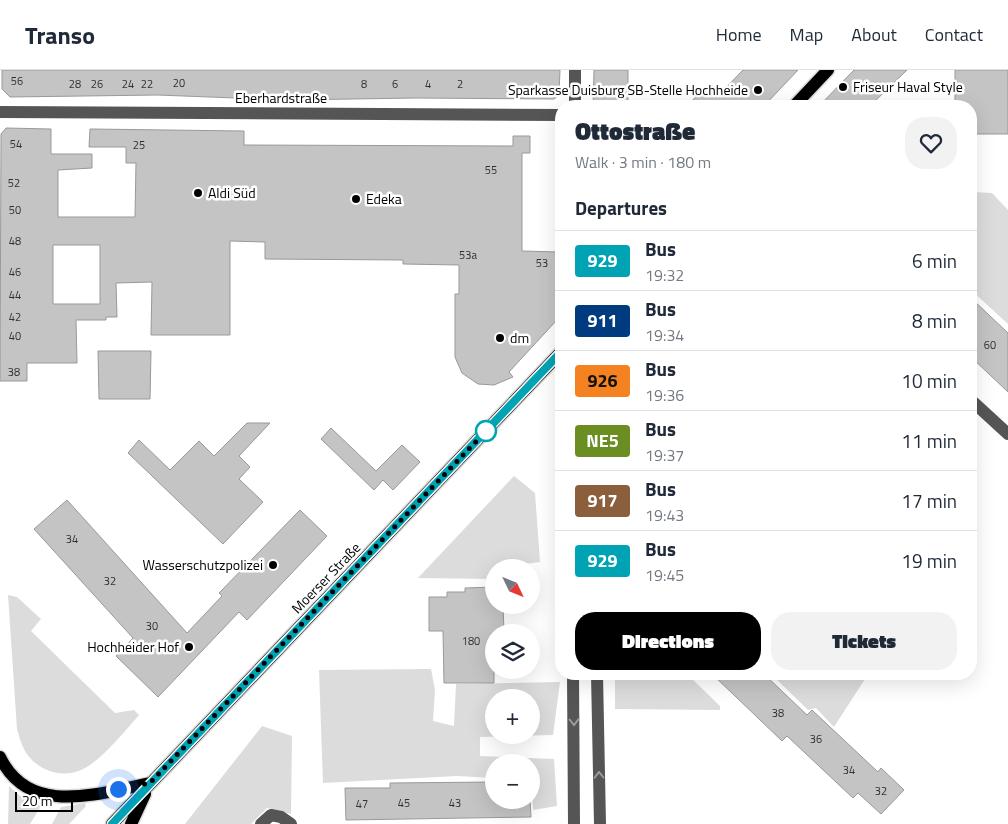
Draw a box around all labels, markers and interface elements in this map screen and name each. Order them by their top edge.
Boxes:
text: Transo [25,17,95,53]
text: Home [716,21,762,48]
text: Map [790,21,823,48]
text: About [851,21,897,48]
text: Contact [925,21,983,48]
house number: 56 [11,73,23,89]
house number: 20 [173,75,185,91]
house number: 28 [69,76,81,92]
house number: 26 [91,76,103,92]
house number: 24 [122,76,134,92]
house number: 22 [141,76,153,92]
house number: 8 [361,76,367,92]
house number: 6 [392,76,398,92]
house number: 4 [425,76,431,92]
house number: 2 [457,76,463,92]
place label: Friseur Haval Style [853,76,963,97]
place label: Sparkasse Duisburg SB-Stelle Hochheide [508,79,748,100]
marker: Friseur Haval Style [837,81,849,93]
marker: Sparkasse Duisburg SB-Stelle Hochheide [752,84,764,96]
street label: Eberhardstraße [235,87,327,108]
text: Ottostraße [575,113,695,149]
button: heart [905,117,957,169]
house number: 54 [10,136,22,152]
house number: 25 [133,137,145,153]
text: Walk · 3 min · 180 m [575,150,711,174]
house number: 55 [485,162,497,178]
house number: 52 [8,175,20,191]
place label: Aldi Süd [208,182,256,203]
marker: Aldi Süd [192,187,204,199]
place label: Edeka [366,188,402,209]
marker: Edeka [350,193,362,205]
text: Departures [575,193,667,222]
house number: 50 [9,202,21,218]
house number: 48 [9,233,21,249]
text: Bus [645,234,676,263]
text: 6 min [912,246,957,275]
house number: 53a [459,247,477,263]
text: 929 [587,247,618,274]
house number: 53 [536,255,548,271]
text: 19:32 [645,263,684,287]
house number: 46 [9,264,21,280]
house number: 44 [9,287,21,303]
text: Bus [645,294,676,323]
text: 8 min [912,306,957,335]
text: 911 [587,307,618,334]
house number: 42 [9,309,21,325]
text: 19:34 [645,323,684,347]
place label: dm [510,327,529,348]
house number: 40 [9,328,21,344]
marker: dm [494,332,506,344]
house number: 60 [984,337,996,353]
text: Bus [645,354,676,383]
house number: 38 [8,364,20,380]
text: 10 min [901,366,957,395]
text: 926 [587,367,618,394]
text: 19:36 [645,383,684,407]
text: Bus [645,414,676,443]
unlabelled marker [475,420,497,442]
text: 11 min [901,426,957,455]
text: NE5 [586,427,619,454]
text: 19:37 [645,443,684,467]
text: Bus [645,474,676,503]
text: 17 min [901,486,957,515]
text: 917 [587,487,618,514]
text: 19:43 [645,503,684,527]
house number: 34 [66,531,78,547]
text: Bus [645,534,676,563]
street label: Moerser Straße [286,537,365,618]
text: 19 min [901,546,957,575]
text: 929 [587,547,618,574]
place label: Wasserschutzpolizei [142,554,263,575]
marker: Wasserschutzpolizei [267,559,279,571]
north arrow [485,559,540,614]
map controls [485,559,540,809]
text: 19:45 [645,563,684,587]
house number: 32 [104,573,116,589]
button: Directions [575,612,761,670]
button: Tickets [771,612,957,670]
house number: 30 [146,618,158,634]
button: layers [485,624,540,679]
house number: 180 [462,633,480,649]
place label: Hochheider Hof [87,636,179,657]
marker: Hochheider Hof [183,641,195,653]
button: + [485,689,540,744]
house number: 38 [772,705,784,721]
one-way arrow [569,719,579,727]
house number: 36 [810,731,822,747]
button: − [485,754,540,809]
house number: 34 [843,762,855,778]
one-way arrow [594,771,604,779]
your location [106,777,131,802]
house number: 32 [875,783,887,799]
scale bar [15,789,72,812]
text: 20 m [22,790,52,811]
house number: 45 [398,795,410,811]
house number: 43 [449,795,461,811]
house number: 47 [356,796,368,812]

